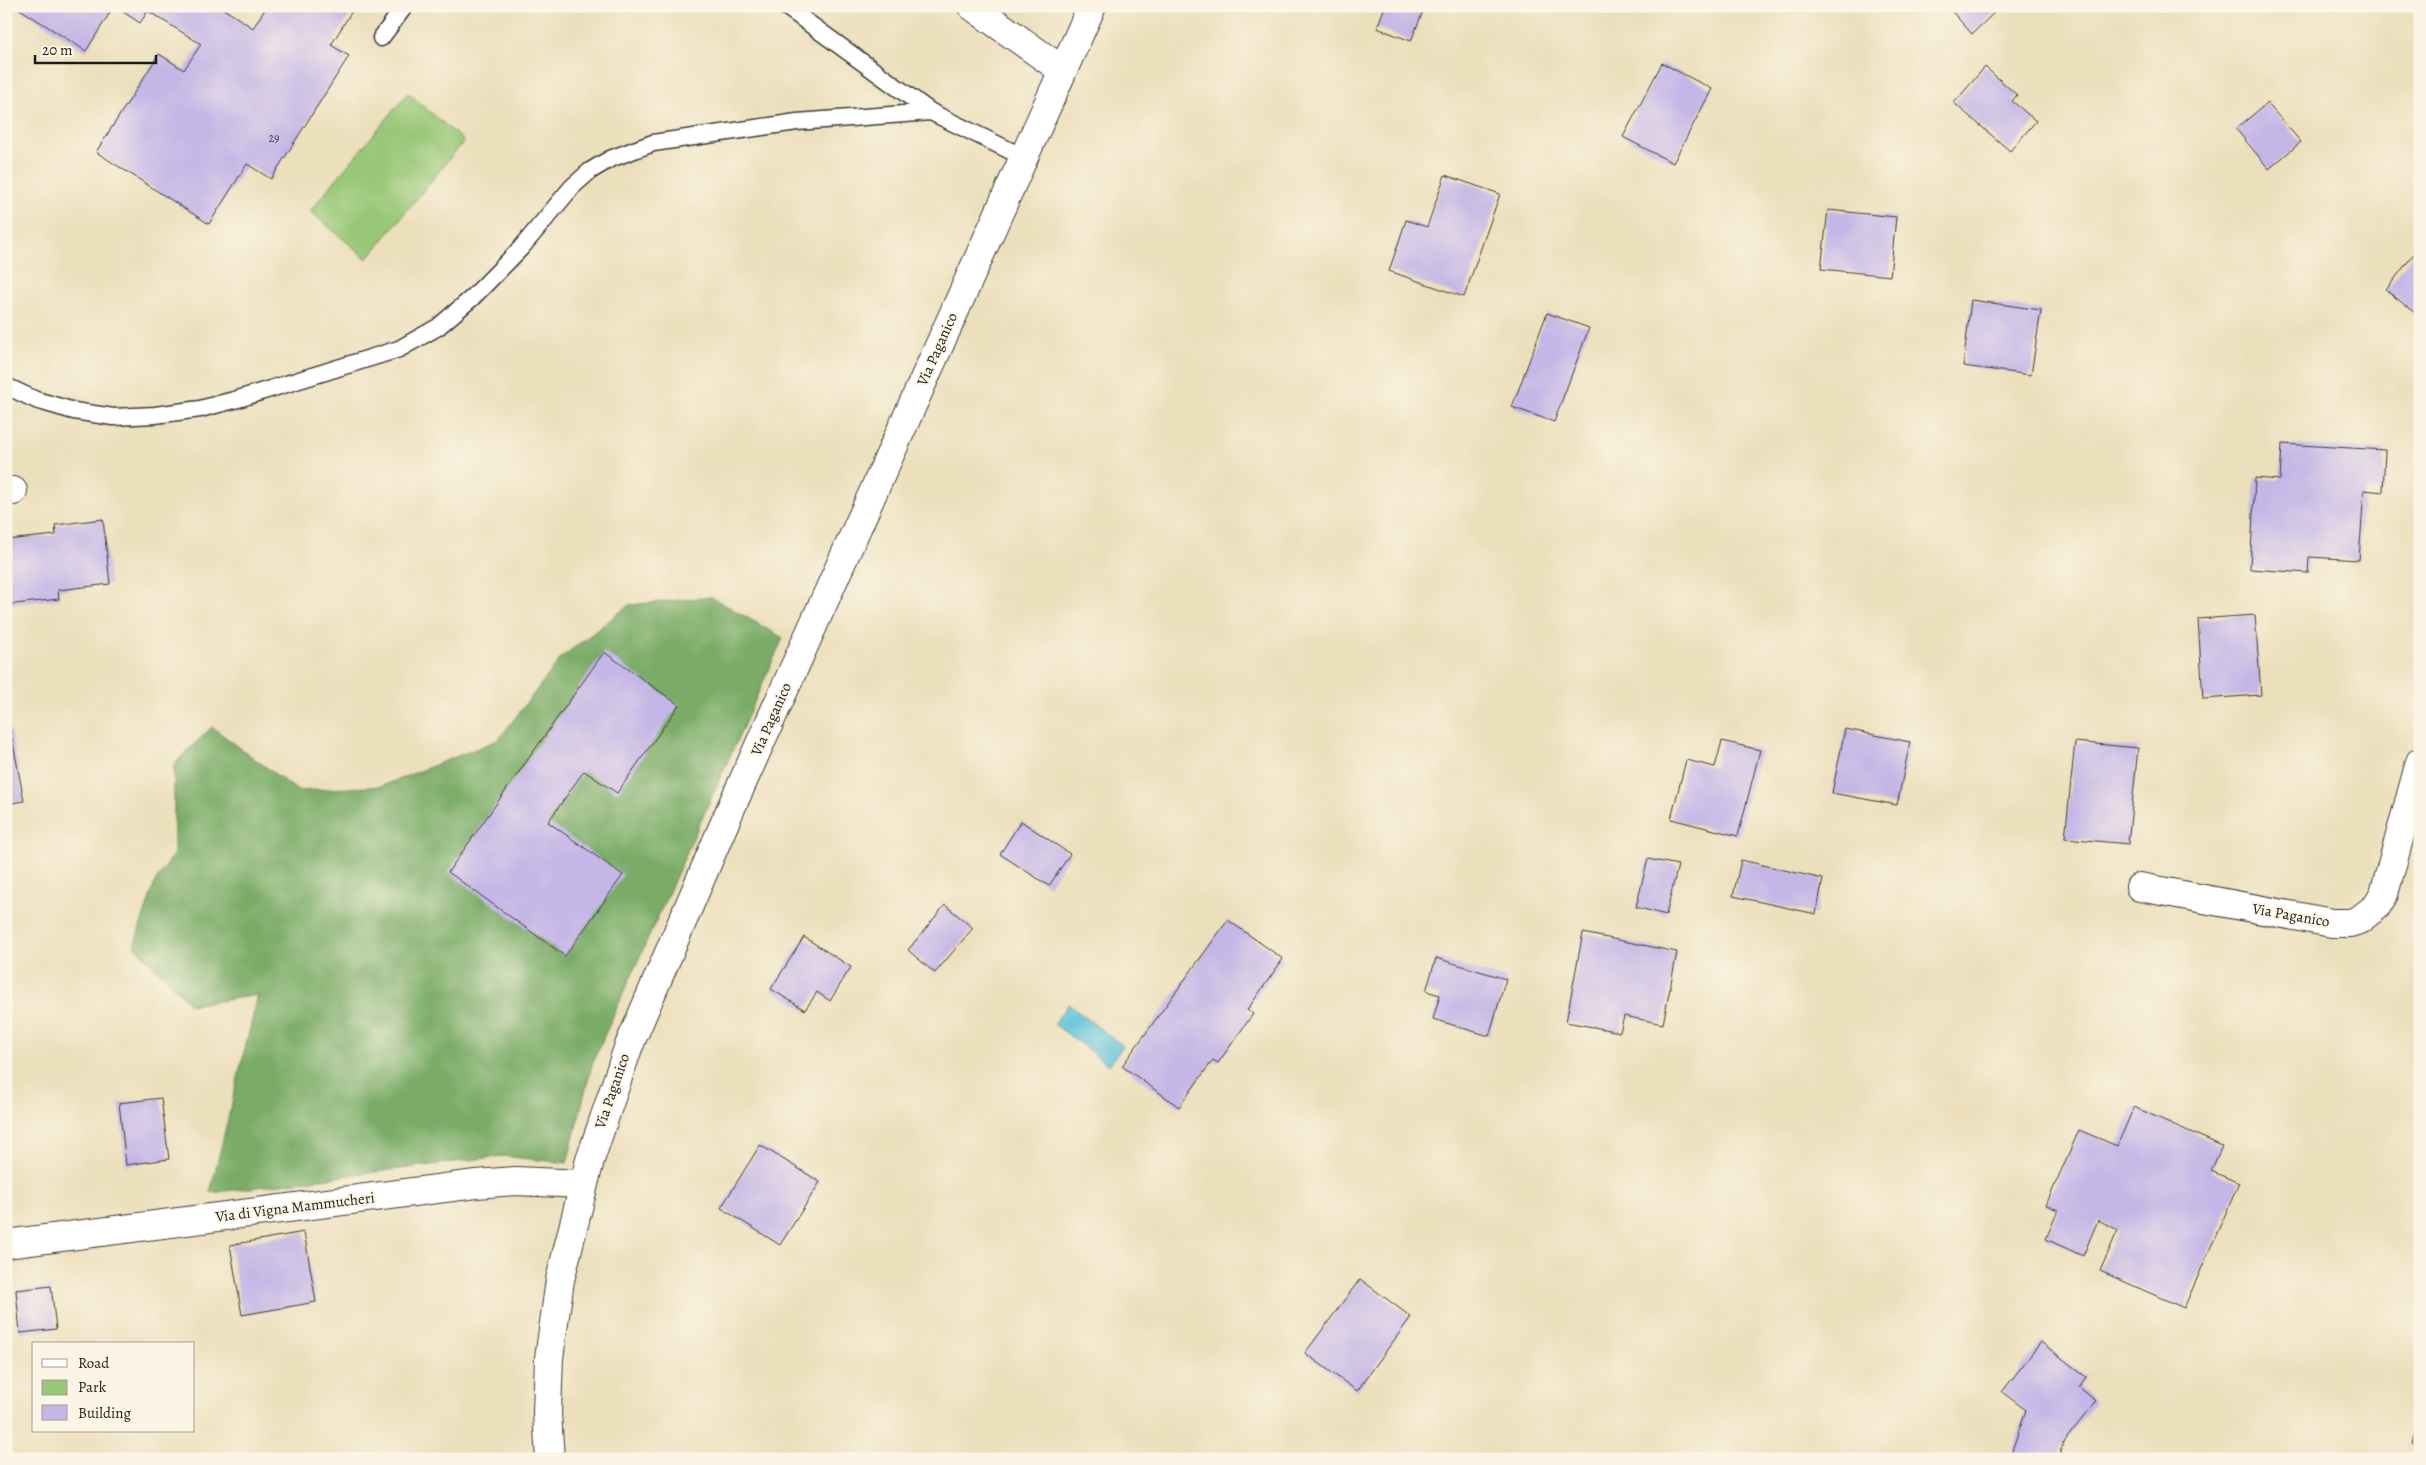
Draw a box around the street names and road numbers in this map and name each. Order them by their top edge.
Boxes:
street label: Via Paganico [912,309,962,390]
street label: Via Paganico [746,679,796,760]
street label: Via Paganico [2250,898,2331,932]
street label: Via Paganico [590,1051,634,1132]
street label: Via di Vigna Mammucheri [213,1187,376,1227]

